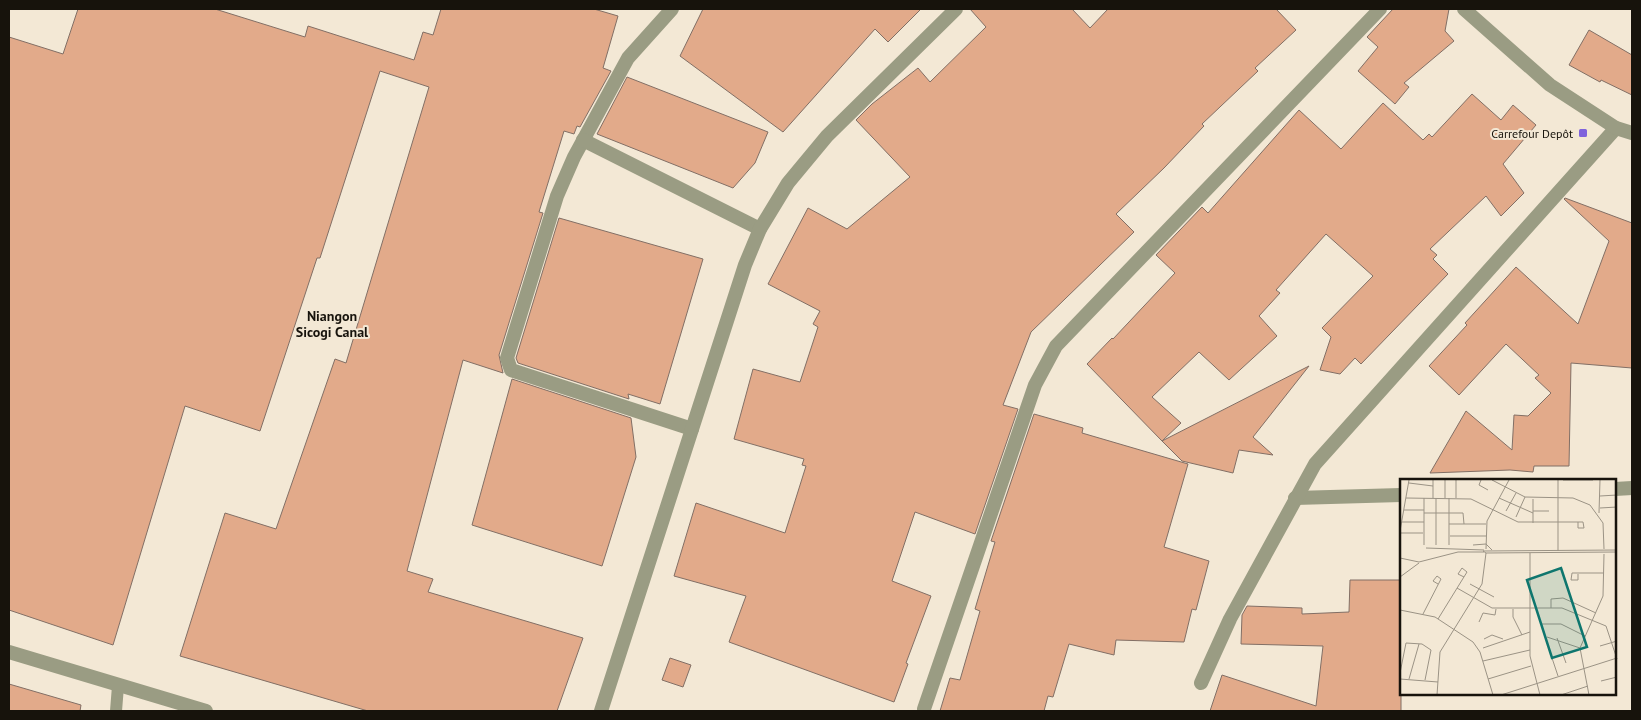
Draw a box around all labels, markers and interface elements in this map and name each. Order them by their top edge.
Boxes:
place label: Carrefour Depôt [1491,126,1573,141]
marker: Carrefour Depôt [1577,127,1589,139]
district label: Niangon Sicogi Canal [296,307,369,341]
inset map [1400,479,1616,695]

